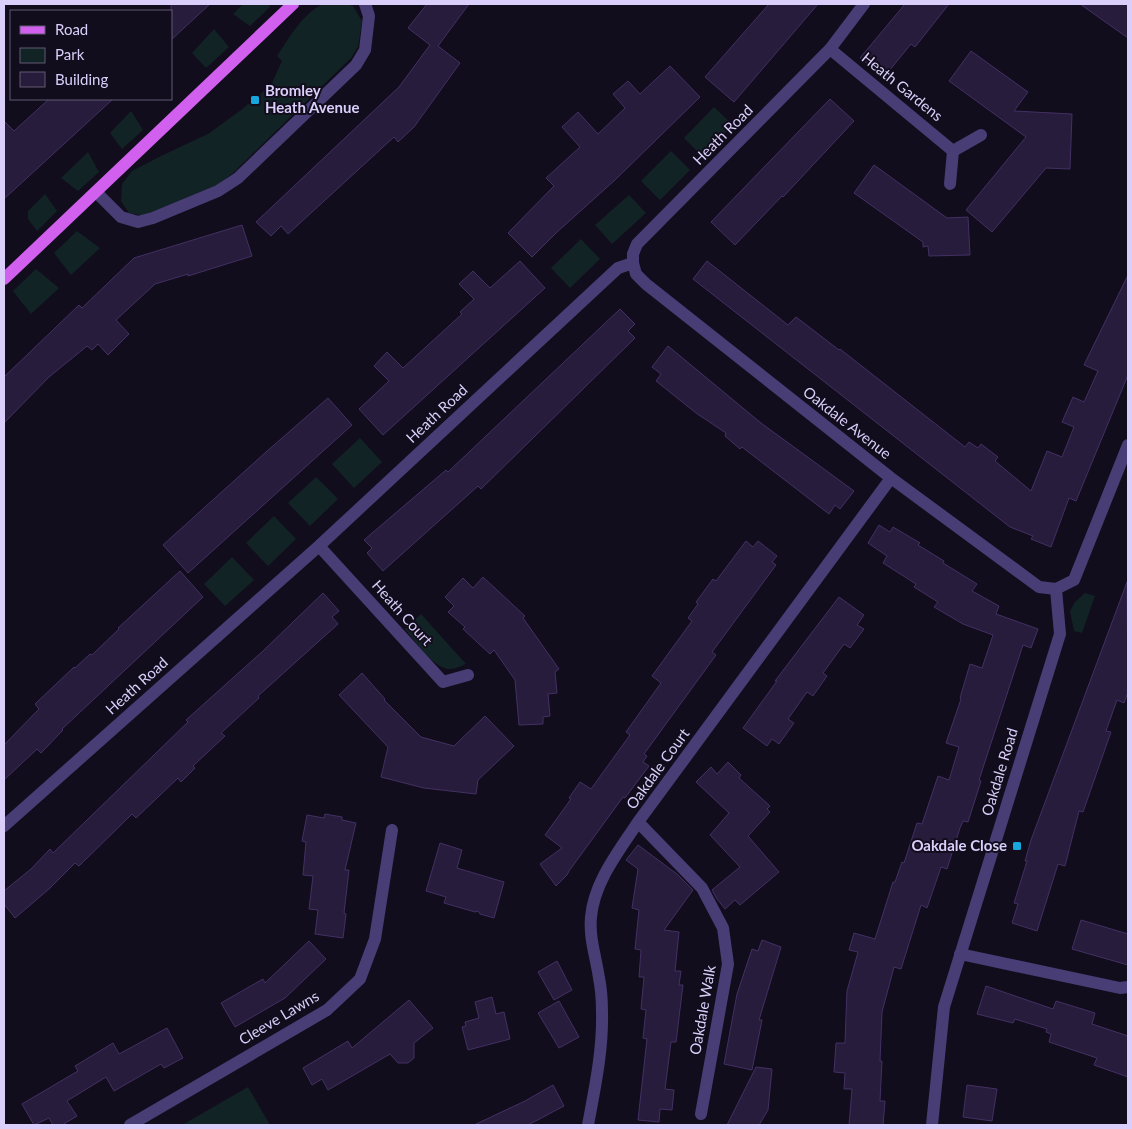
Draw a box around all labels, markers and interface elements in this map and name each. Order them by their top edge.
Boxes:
legend [10,10,172,100]
text: Road [55,20,88,38]
text: Park [55,45,85,63]
street label: Heath Gardens [859,48,947,124]
text: Building [55,70,108,88]
place label: Bromley Heath Avenue [265,81,359,116]
marker: Bromley Heath Avenue [249,94,261,106]
street label: Heath Road [689,101,756,168]
street label: Heath Road [402,380,471,446]
street label: Oakdale Avenue [800,382,895,462]
street label: Heath Court [369,576,437,649]
street label: Heath Road [102,653,171,718]
street label: Oakdale Court [622,724,693,812]
street label: Oakdale Road [977,726,1021,818]
place label: Oakdale Close [911,836,1007,854]
marker: Oakdale Close [1011,840,1023,852]
street label: Oakdale Walk [685,963,719,1056]
street label: Cleeve Lawns [235,986,322,1048]

